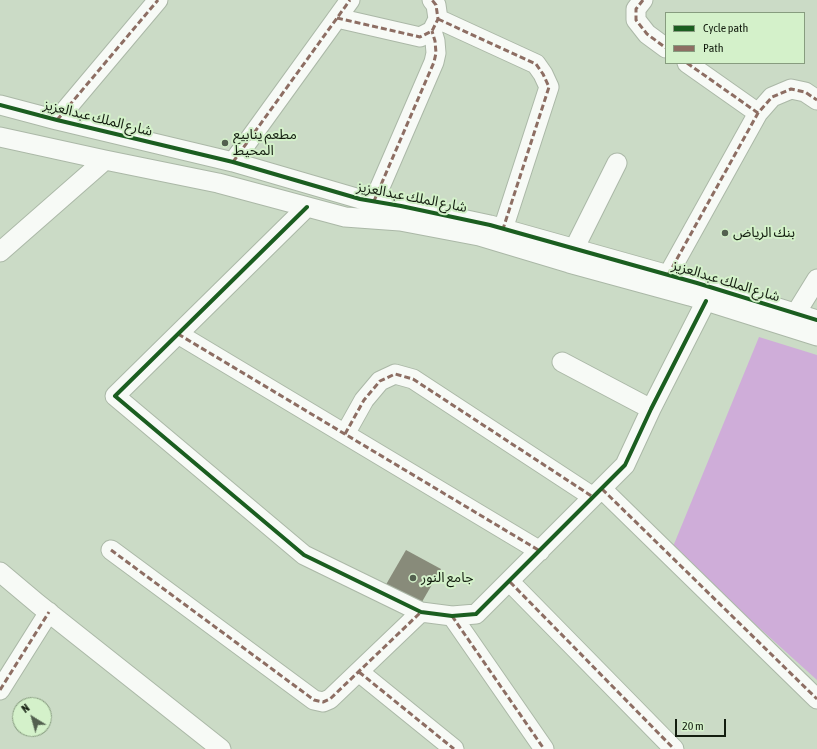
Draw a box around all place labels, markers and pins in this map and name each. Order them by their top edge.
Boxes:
place label: مطعم ينابيع المحيط [233,127,297,160]
marker: مطعم ينابيع المحيط [220,138,230,148]
place label: بنك الرياض [733,225,795,241]
marker: بنك الرياض [720,228,730,238]
place label: جامع النور [421,570,474,586]
marker: جامع النور [408,573,418,583]

